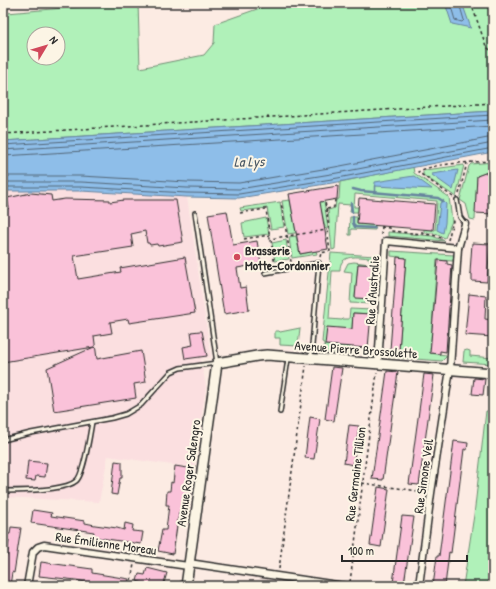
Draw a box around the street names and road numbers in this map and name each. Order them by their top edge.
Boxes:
street label: Rue d'Australie [361,255,383,325]
street label: Avenue Pierre Brossolette [294,336,418,362]
street label: Avenue Roger Salengro [172,418,204,528]
street label: Rue Germaine Tillion [340,426,370,522]
street label: Rue Simone Veil [409,437,437,514]
street label: Rue Émilienne Moreau [54,527,158,559]

